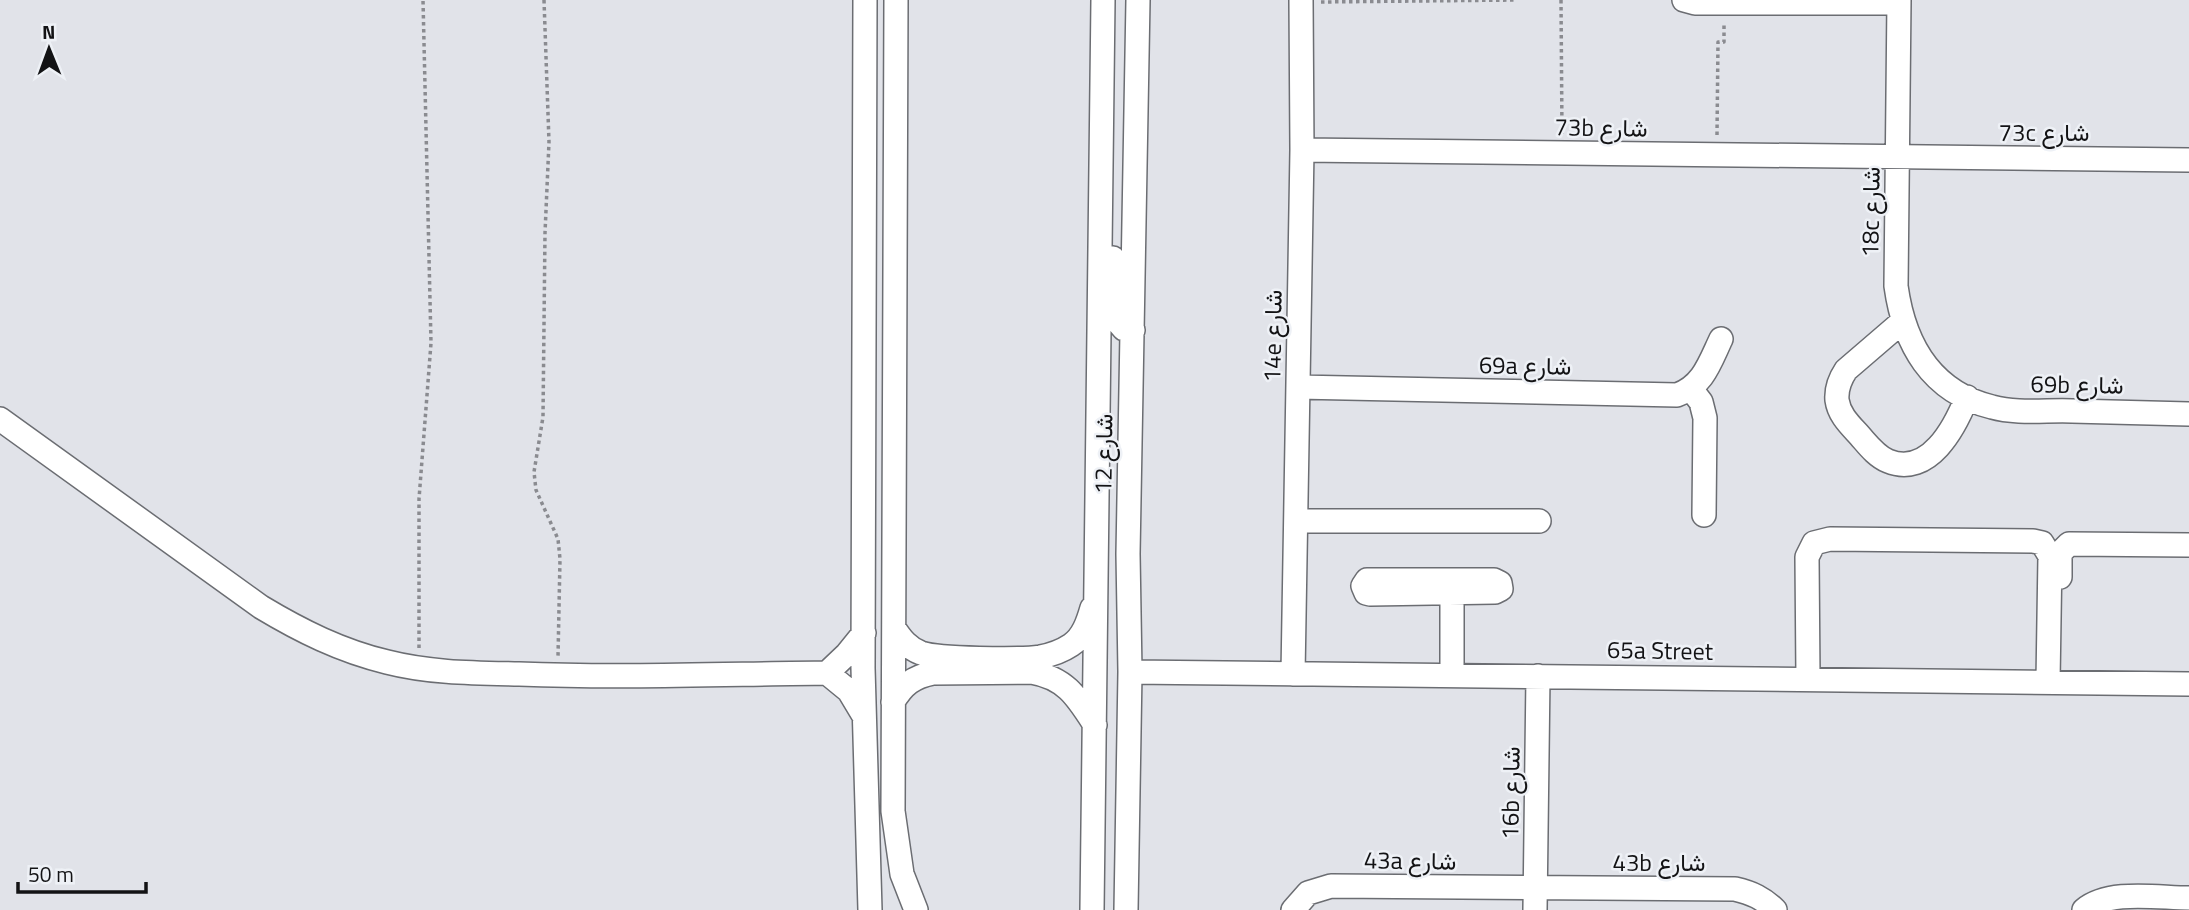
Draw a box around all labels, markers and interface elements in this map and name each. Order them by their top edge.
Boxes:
north arrow [14,14,84,84]
text: N [42,17,56,46]
street label: 73b شارع [1554,108,1648,146]
street label: 73c شارع [1999,114,2089,150]
street label: 18c شارع [1851,166,1889,258]
street label: 14e شارع [1253,289,1291,383]
street label: 69a شارع [1478,346,1572,384]
street label: 69b شارع [2030,365,2124,403]
street label: شارع 12 [1084,413,1122,495]
street label: 65a Street [1607,631,1714,669]
street label: 16b شارع [1491,746,1529,840]
street label: 43a شارع [1363,841,1457,879]
street label: 43b شارع [1612,844,1706,880]
scale bar [18,850,145,894]
text: 50 m [28,858,74,890]

